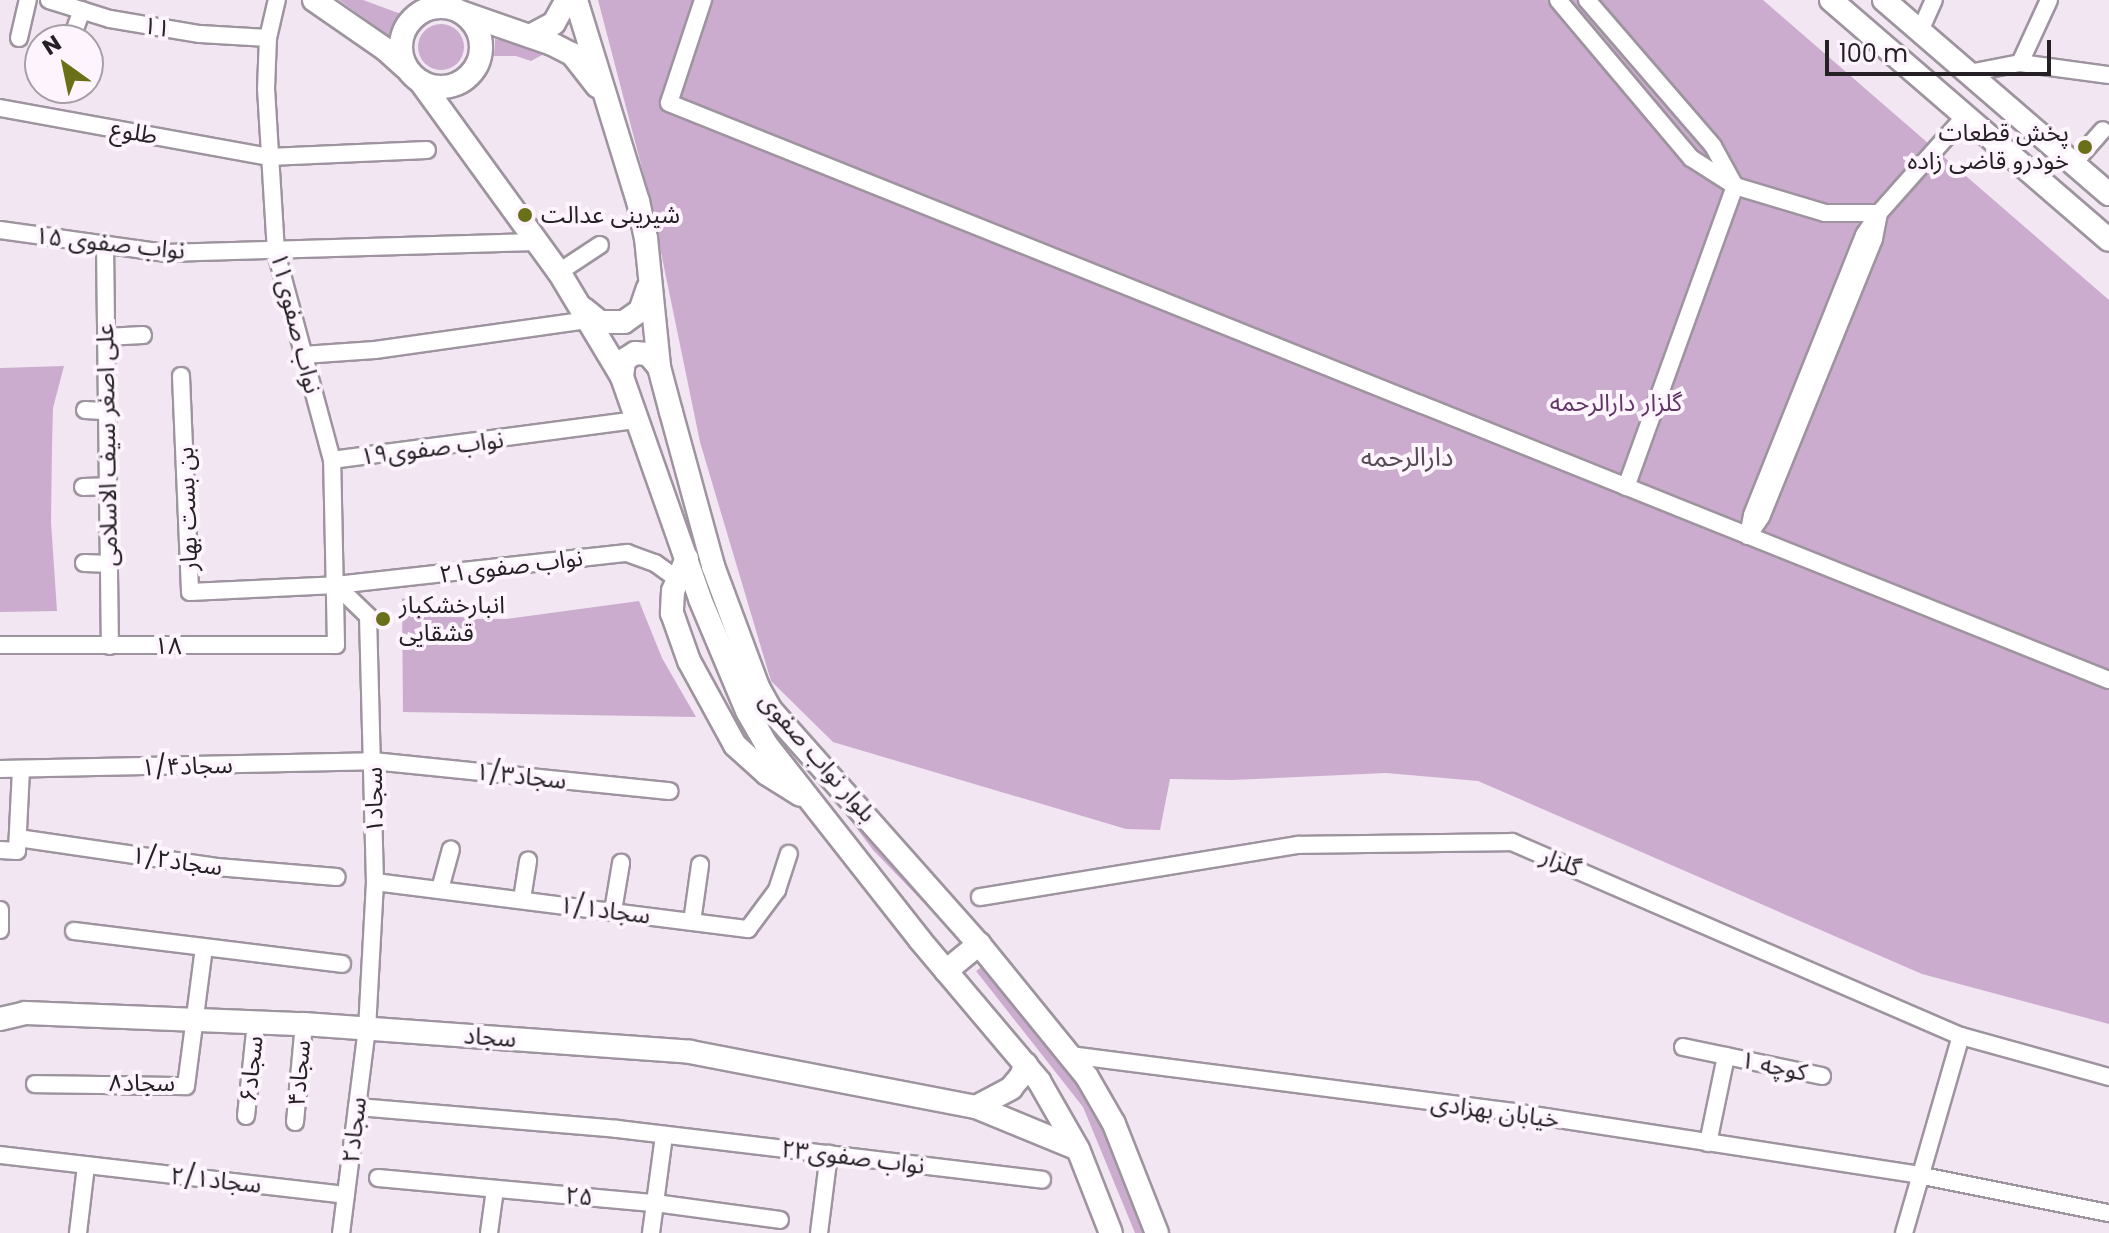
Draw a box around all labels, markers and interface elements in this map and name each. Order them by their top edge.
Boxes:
street label: ۱۱ [141,10,173,44]
north arrow [24,24,104,104]
scale bar [1829,24,2055,74]
text: N [36,28,67,63]
text: 100 m [1839,37,1908,70]
street label: طلوع [108,114,160,150]
place label: پخش قطعات خودرو قاضی زاده [1908,119,2069,175]
marker: پخش قطعات خودرو قاضی زاده [2076,138,2094,156]
place label: شیرینی عدالت [541,201,680,229]
marker: شیرینی عدالت [516,206,534,224]
street label: نواب صفوی ۱۵ [34,221,186,265]
street label: ۱۱نواب صفوی [265,250,327,396]
street label: علی اصغر سیف الاسلامی [90,323,124,567]
park label: گلزار دارالرحمه [1550,389,1682,417]
street label: ۱۹نواب صفوی [359,425,505,471]
district label: دارالرحمه [1361,442,1453,474]
street label: بن بست بهار [170,446,204,572]
street label: ۲۱نواب صفوی [438,543,584,589]
place label: انبارخشکبار قشقایی [399,591,505,647]
marker: انبارخشکبار قشقایی [374,610,392,628]
street label: ۱۸ [154,632,182,660]
street label: بلوار نواب صفوی [754,686,882,828]
street label: ۱/۴سجاد [141,750,233,782]
street label: ۱/۳سجاد [474,757,568,795]
street label: ۱سجاد [359,767,389,833]
street label: ۱/۲سجاد [130,840,224,882]
street label: گلزار [1537,841,1585,883]
street label: ۱/۱سجاد [558,890,652,930]
street label: سجاد [463,1021,517,1053]
street label: ۶سجاد [233,1035,269,1103]
street label: ۴سجاد [282,1039,316,1107]
street label: کوچه ۱ [1738,1045,1810,1087]
street label: ۸سجاد [109,1069,175,1097]
street label: خیابان بهزادی [1429,1088,1561,1134]
street label: ۲سجاد [336,1095,372,1165]
street label: ۲۳نواب صفوی [780,1134,926,1180]
street label: ۲/۱سجاد [169,1161,263,1199]
street label: ۲۵ [564,1180,594,1212]

